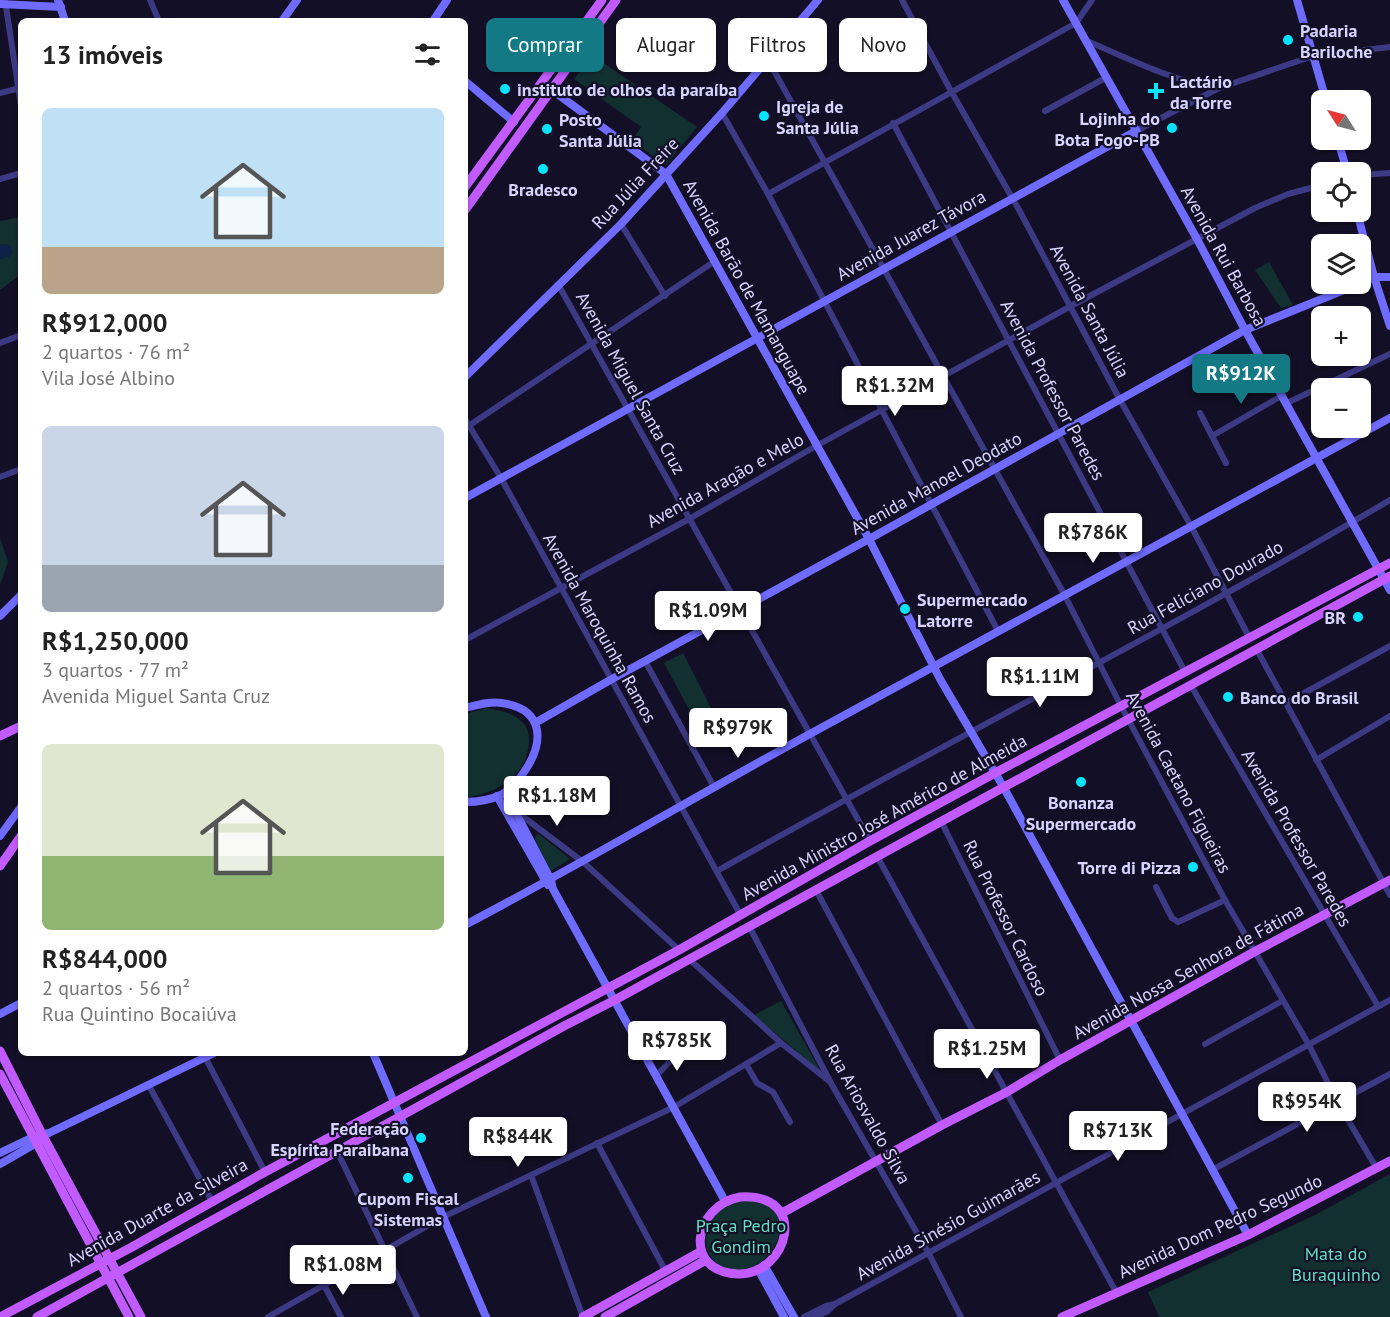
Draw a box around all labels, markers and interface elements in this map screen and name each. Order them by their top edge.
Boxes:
chip: Comprar [486,18,604,72]
chip: Alugar [616,18,716,72]
chip: Filtros [728,18,827,72]
chip: Novo [839,18,927,72]
place label: Padaria Bariloche [1300,19,1372,63]
marker: Padaria Bariloche [1281,33,1295,47]
text: 13 imóveis [42,38,163,71]
icon: filters [411,38,444,71]
place label: Lactário da Torre [1170,70,1232,114]
place label: instituto de olhos da paraíba [517,78,737,101]
marker: instituto de olhos da paraíba [498,82,512,96]
marker: Lactário da Torre [1147,82,1165,100]
north arrow [1311,90,1371,150]
map controls [1311,90,1371,438]
place label: Igreja de Santa Júlia [776,95,859,139]
place label: Lojinha do Bota Fogo-PB [1054,107,1160,151]
place label: Posto Santa Júlia [559,108,642,152]
marker: Igreja de Santa Júlia [757,109,771,123]
marker: Lojinha do Bota Fogo-PB [1165,121,1179,135]
marker: Posto Santa Júlia [540,122,554,136]
street label: Rua Júlia Freire [587,132,683,234]
icon: home [189,147,297,255]
marker: Bradesco [536,162,550,176]
button: locate [1311,162,1371,222]
street label: Avenida Barão de Mamanguape [678,176,816,398]
place label: Bradesco [508,178,578,201]
street label: Avenida Rui Barbosa [1176,182,1272,330]
street label: Avenida Juarez Távora [832,184,990,286]
button: layers [1311,234,1371,294]
street label: Avenida Santa Júlia [1045,240,1135,382]
street label: Avenida Miguel Santa Cruz [571,288,691,478]
street label: Avenida Professor Paredes [996,296,1110,484]
text: R$912,000 [42,306,167,339]
button: + [1311,306,1371,366]
text: 2 quartos · 76 m² [42,339,190,365]
pin: R$912K [1192,354,1290,405]
text: R$912K [1206,360,1276,386]
text: Vila José Albino [42,365,175,391]
pin: R$1.32M [840,366,950,417]
text: R$1.32M [856,372,934,398]
button: − [1311,378,1371,438]
street label: Avenida Manoel Deodato [846,426,1026,540]
street label: Avenida Aragão e Melo [642,427,808,533]
icon: home [189,465,297,573]
pin: R$786K [1044,513,1142,564]
text: R$786K [1058,519,1128,545]
street label: Avenida Maroquinha Ramos [538,529,662,727]
street label: Rua Feliciano Dourado [1123,535,1287,639]
place label: Supermercado Latorre [917,588,1028,632]
pin: R$1.09M [653,591,763,642]
text: R$1.09M [669,597,747,623]
marker: Supermercado Latorre [898,602,912,616]
place label: BR [1325,606,1346,629]
marker: BR [1351,610,1365,624]
text: R$1,250,000 [42,624,189,657]
text: 3 quartos · 77 m² [42,657,189,683]
pin: R$1.11M [985,657,1095,708]
text: R$1.11M [1001,663,1079,689]
text: Avenida Miguel Santa Cruz [42,683,270,709]
place label: Banco do Brasil [1240,686,1359,709]
street label: Avenida Caetano Figueiras [1121,687,1237,877]
marker: Banco do Brasil [1221,690,1235,704]
pin: R$979K [689,708,787,759]
text: R$979K [703,714,773,740]
street label: Avenida Ministro José Américo de Almeida [737,729,1031,905]
street label: Avenida Professor Paredes [1237,745,1357,931]
marker: Bonanza Supermercado [1074,775,1088,789]
pin: R$1.18M [502,776,612,827]
text: R$1.18M [518,782,596,808]
icon: home [189,783,297,891]
place label: Bonanza Supermercado [1026,791,1137,835]
street label: Rua Professor Cardoso [958,836,1054,1000]
place label: Torre di Pizza [1077,856,1181,879]
marker: Torre di Pizza [1186,860,1200,874]
street label: Avenida Nossa Senhora de Fátima [1069,898,1307,1044]
text: R$844,000 [42,942,167,975]
text: 2 quartos · 56 m² [42,975,190,1001]
text: Rua Quintino Bocaiúva [42,1001,237,1027]
pin: R$785K [628,1021,726,1072]
text: R$785K [642,1027,712,1053]
pin: R$1.25M [932,1029,1042,1080]
text: R$1.25M [948,1035,1026,1061]
street label: Rua Ariosvaldo Silva [820,1040,916,1188]
pin: R$954K [1258,1082,1356,1133]
text: R$954K [1272,1088,1342,1114]
pin: R$713K [1069,1111,1167,1162]
place label: Federação Espírita Paraibana [270,1117,409,1161]
pin: R$844K [469,1117,567,1168]
text: R$713K [1083,1117,1153,1143]
text: R$844K [483,1123,553,1149]
marker: Federação Espírita Paraibana [414,1131,428,1145]
street label: Avenida Duarte da Silveira [63,1153,251,1271]
street label: Avenida Sinésio Guimarães [852,1165,1044,1285]
street label: Avenida Dom Pedro Segundo [1114,1169,1326,1283]
marker: Cupom Fiscal Sistemas [401,1171,415,1185]
place label: Cupom Fiscal Sistemas [357,1187,459,1231]
park label: Praça Pedro Gondim [696,1214,786,1258]
park label: Mata do Buraquinho [1292,1242,1380,1286]
pin: R$1.08M [288,1245,398,1296]
text: R$1.08M [304,1251,382,1277]

